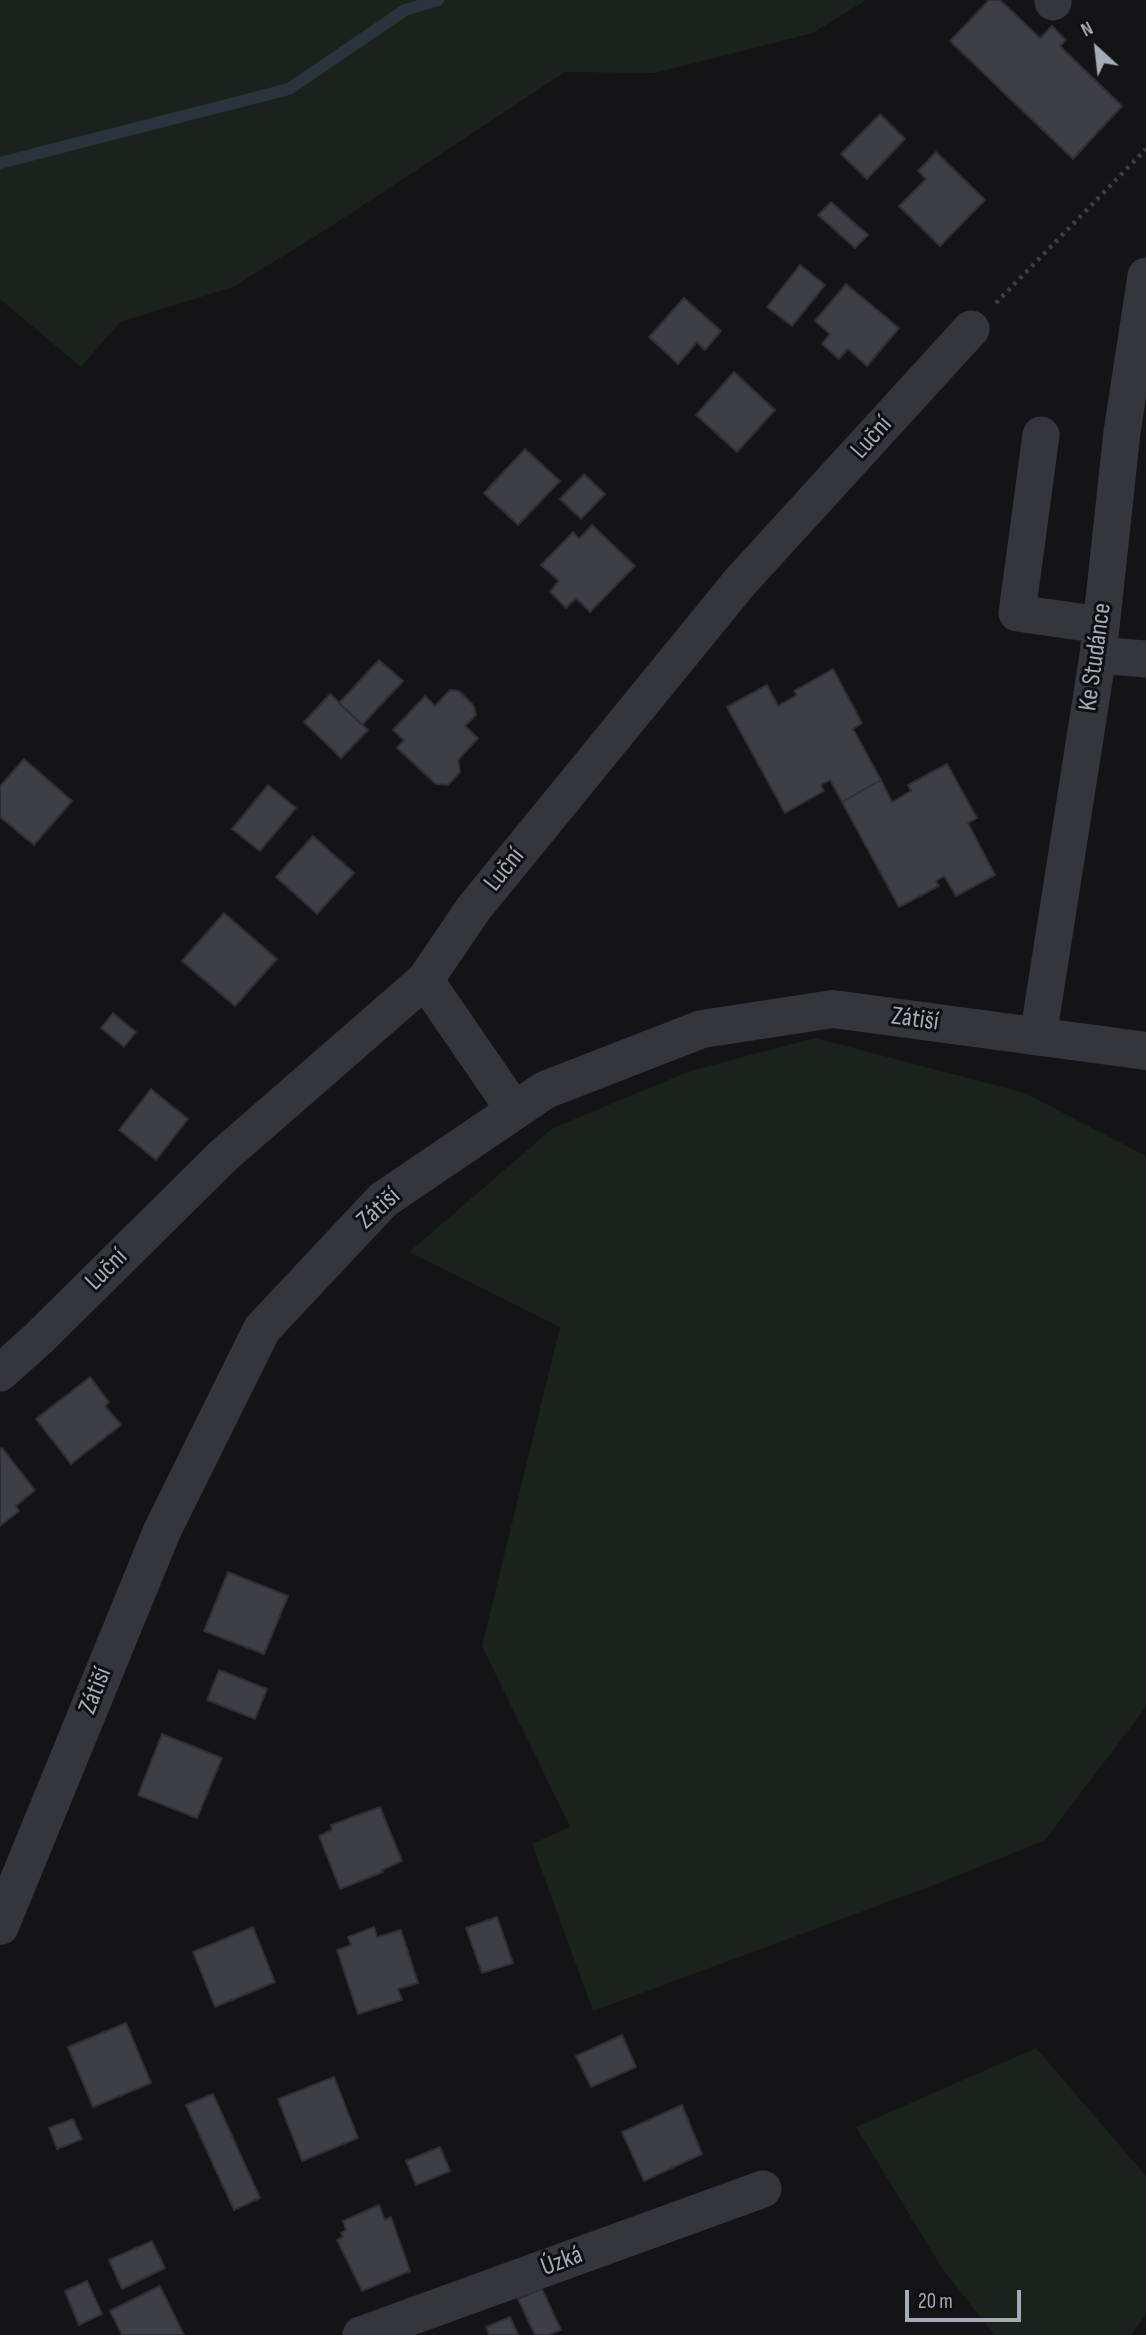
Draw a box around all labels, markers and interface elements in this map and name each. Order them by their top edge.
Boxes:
north arrow [1062,14,1132,84]
text: N [1077,17,1097,42]
street label: Luční [845,410,899,466]
street label: Ke Studánce [1073,601,1119,713]
street label: Luční [478,842,532,898]
street label: Zátiší [889,1001,941,1039]
street label: Zátiší [351,1182,407,1236]
street label: Luční [79,1242,135,1298]
street label: Zátiší [73,1663,119,1719]
street label: Úzká [537,2240,587,2284]
scale bar [908,2276,1024,2320]
text: 20 m [918,2289,953,2314]

